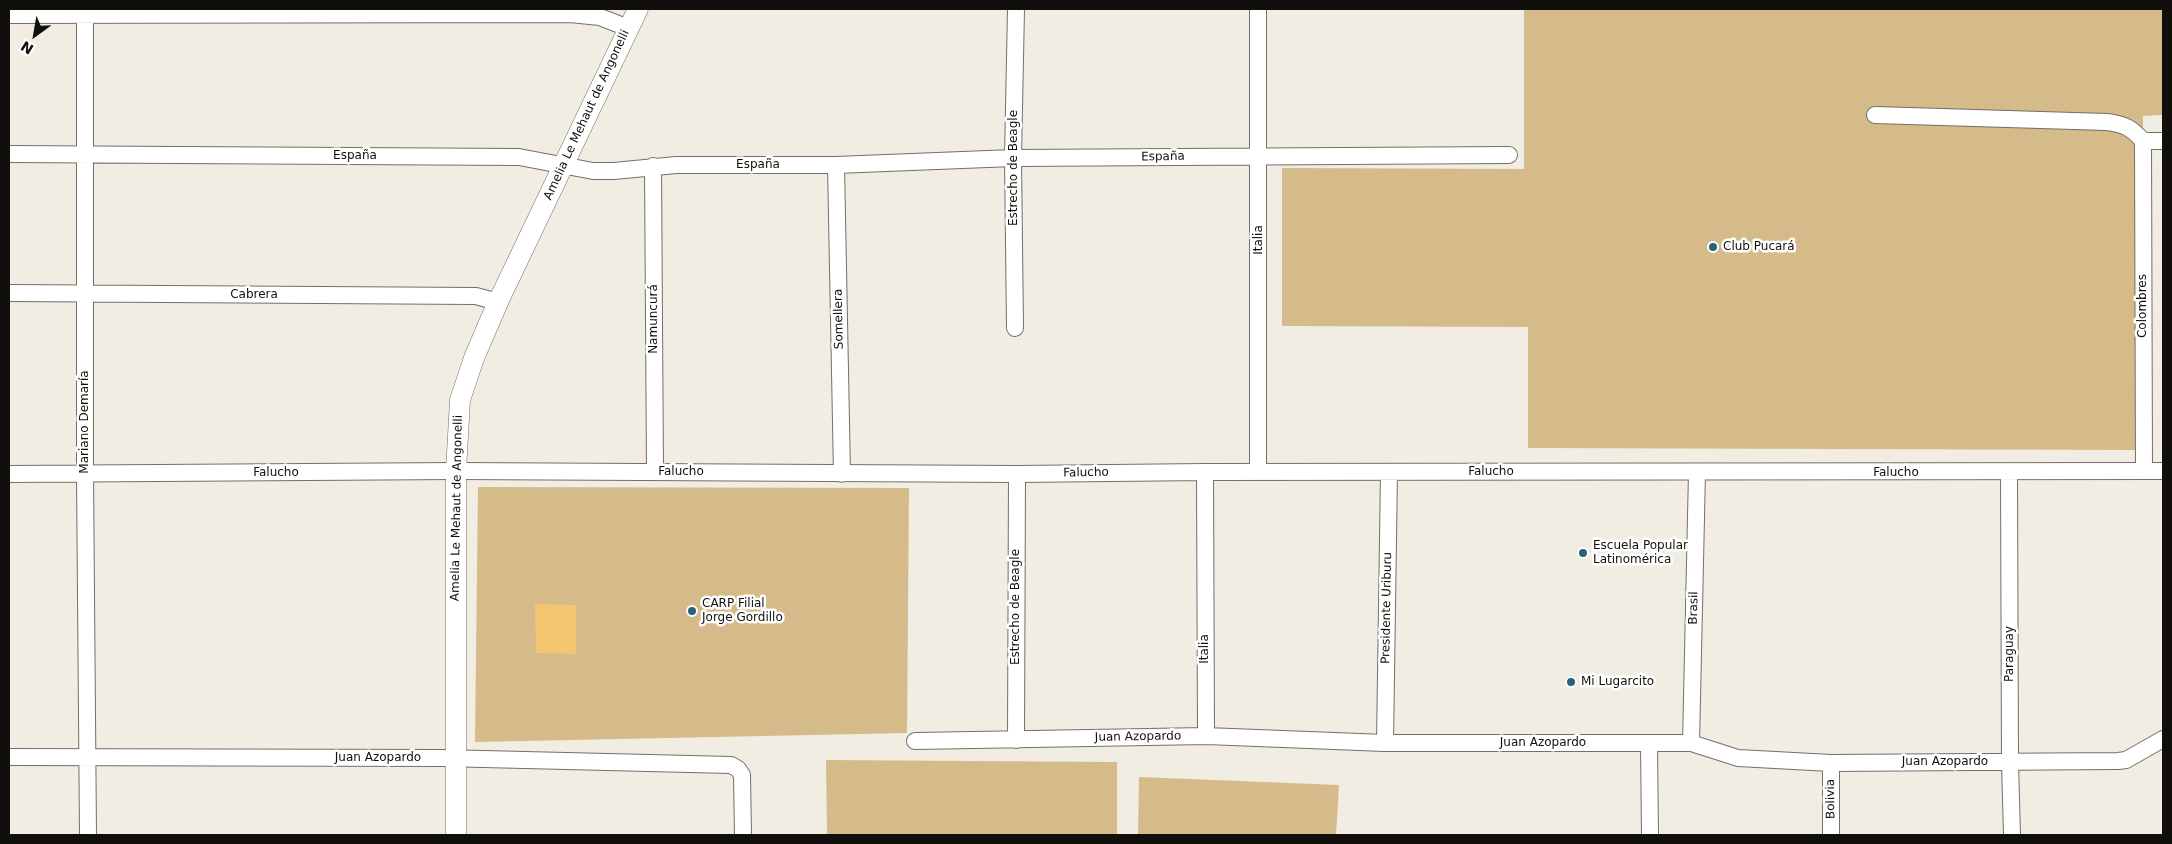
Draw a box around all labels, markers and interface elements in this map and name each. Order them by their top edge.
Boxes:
north arrow [10,10,60,60]
street label: Amelia Le Mehaut de Angonelli [541,28,633,202]
text: N [18,38,36,58]
street label: Estrecho de Beagle [1007,110,1021,226]
street label: España [333,149,377,163]
street label: España [1141,149,1185,165]
street label: España [736,158,780,172]
street label: Italia [1252,225,1266,255]
place label: Club Pucará [1723,240,1795,254]
marker: Club Pucará [1707,241,1719,253]
street label: Colombres [2136,274,2150,338]
street label: Namuncurá [647,284,661,354]
street label: Cabrera [230,288,278,302]
street label: Somellera [831,289,847,349]
street label: Mariano Demaría [78,370,92,474]
street label: Amelia Le Mehaut de Angonelli [448,415,466,601]
street label: Falucho [658,465,704,479]
street label: Falucho [1063,465,1109,481]
street label: Falucho [1468,465,1514,479]
street label: Falucho [253,466,299,480]
street label: Falucho [1873,466,1919,480]
place label: Escuela Popular Latinomérica [1593,539,1688,567]
marker: Escuela Popular Latinomérica [1577,547,1589,559]
street label: Estrecho de Beagle [1009,549,1023,665]
street label: Presidente Uriburu [1379,552,1395,664]
street label: Brasil [1687,591,1701,625]
place label: CARP Filial Jorge Gordillo [702,597,783,625]
marker: CARP Filial Jorge Gordillo [686,605,698,617]
street label: Paraguay [2003,626,2017,682]
street label: Italia [1198,634,1212,664]
place label: Mi Lugarcito [1581,675,1654,689]
marker: Mi Lugarcito [1565,676,1577,688]
street label: Juan Azopardo [1095,729,1181,745]
street label: Juan Azopardo [1500,736,1586,750]
street label: Juan Azopardo [335,751,421,765]
street label: Juan Azopardo [1902,755,1988,769]
street label: Bolivia [1823,779,1839,819]

